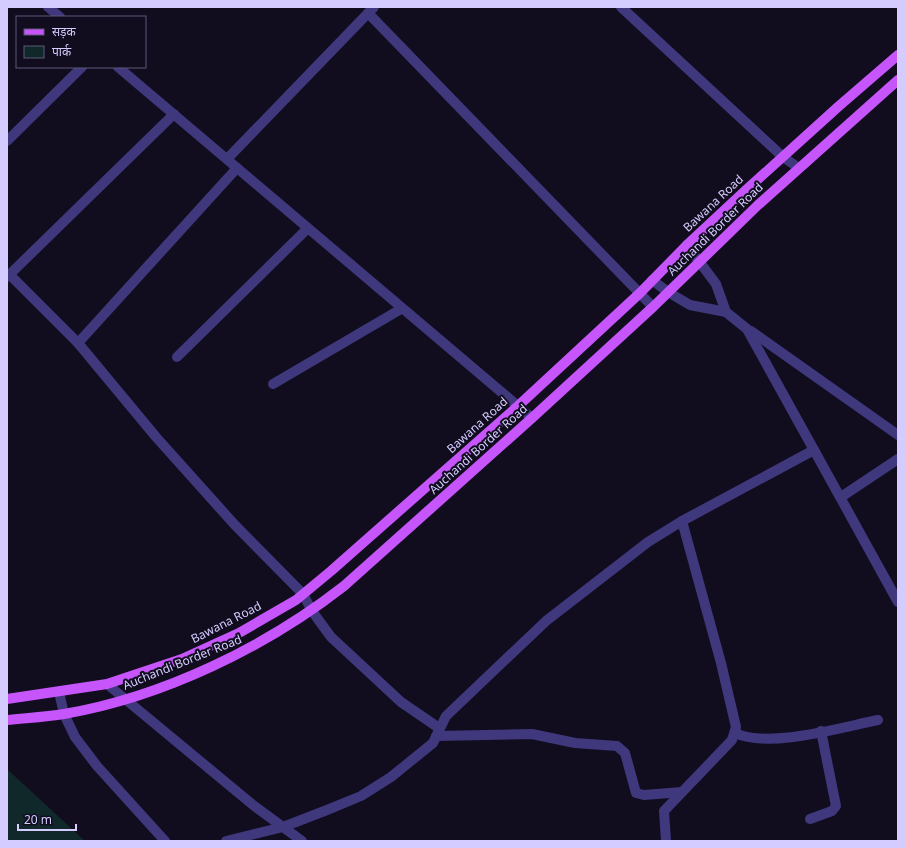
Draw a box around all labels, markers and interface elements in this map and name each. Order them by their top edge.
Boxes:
legend [16,16,146,68]
text: सड़क [52,23,77,40]
text: पार्क [52,43,72,60]
street label: Bawana Road [679,171,747,235]
street label: Auchandi Border Road [663,179,767,279]
street label: Bawana Road [443,393,511,457]
street label: Auchandi Border Road [425,400,531,498]
street label: Bawana Road [188,597,264,647]
street label: Auchandi Border Road [120,630,244,694]
scale bar [18,806,76,832]
text: 20 m [24,811,52,828]

